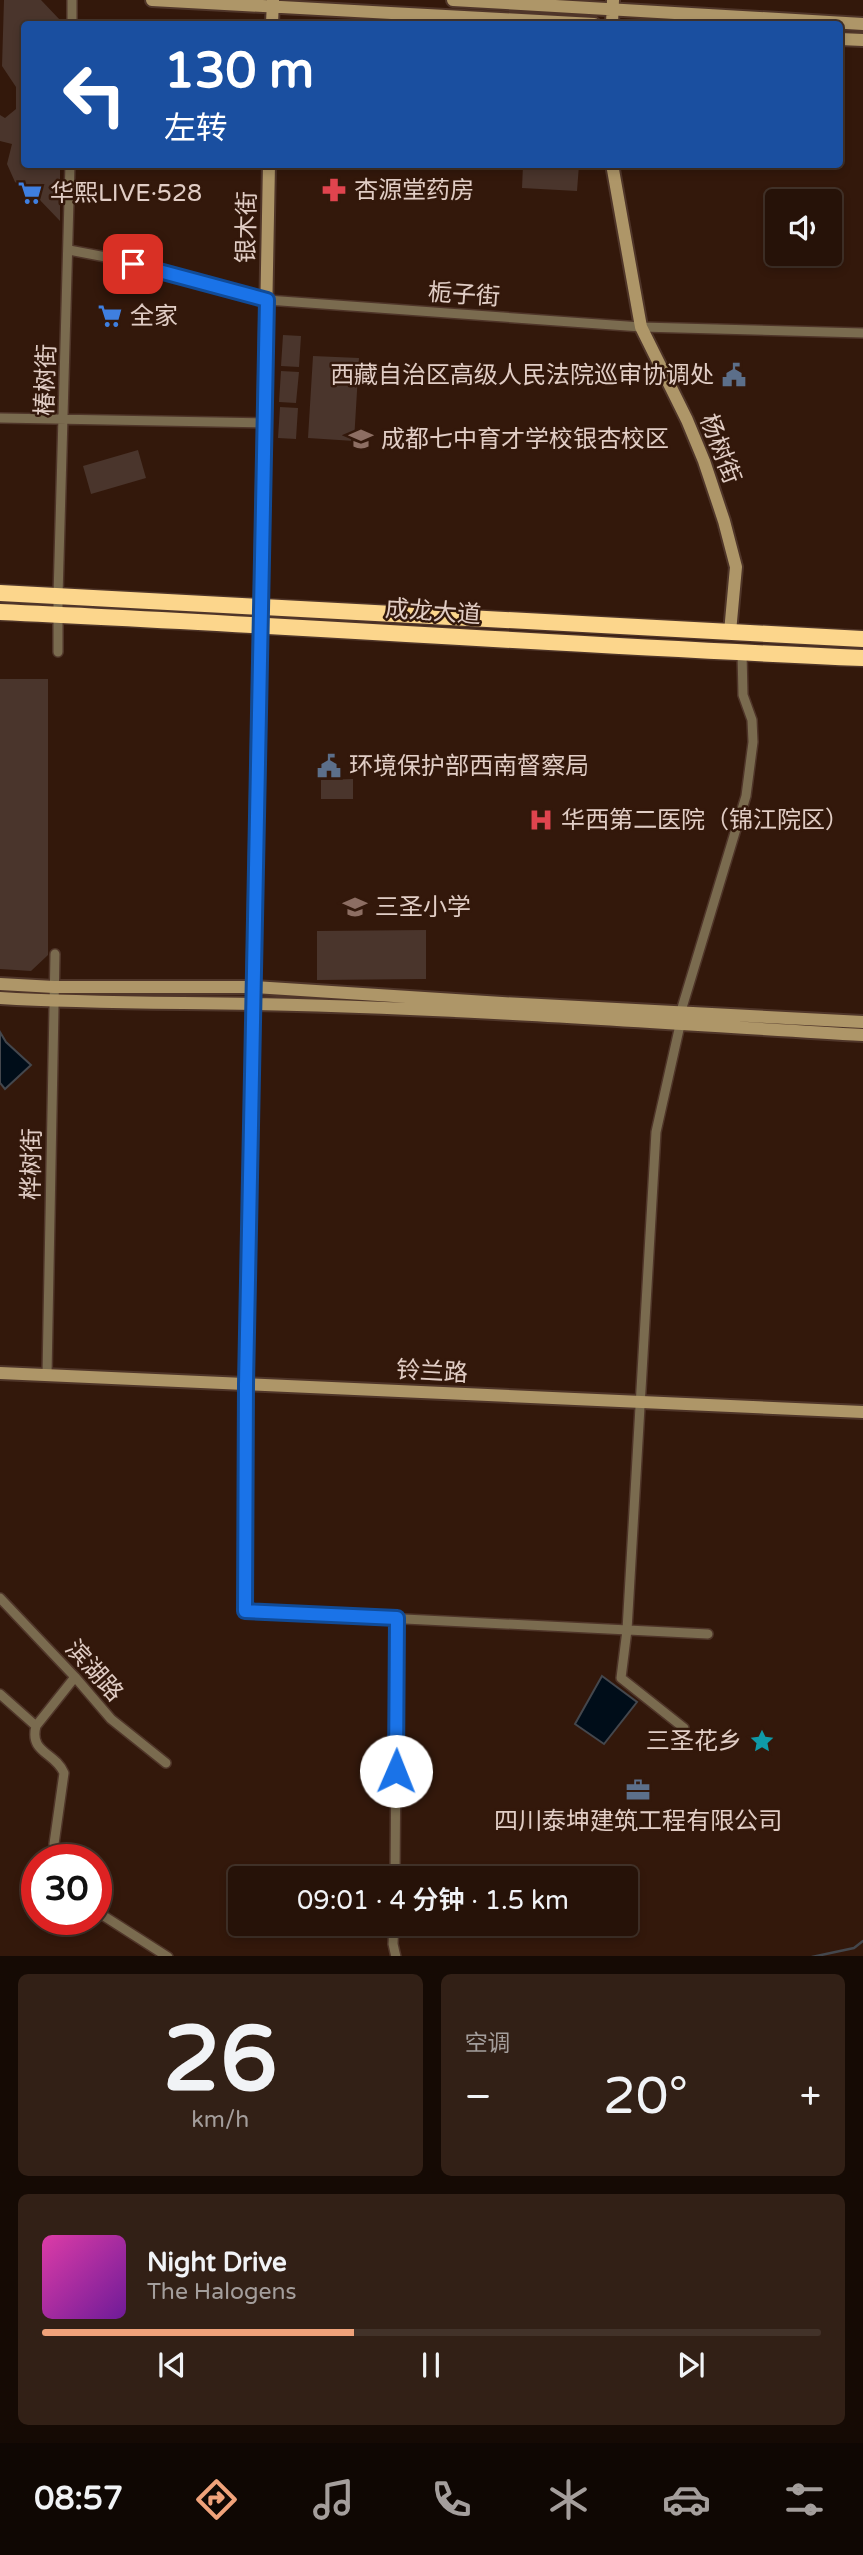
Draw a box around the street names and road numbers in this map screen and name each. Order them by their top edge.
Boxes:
street label: 银木街 [232,191,262,263]
street label: 栀子街 [427,278,501,312]
street label: 椿树街 [30,344,62,416]
street label: 杨树街 [694,410,746,488]
street label: 成龙大道 [384,594,482,630]
street label: 桦树街 [17,1128,47,1200]
street label: 铃兰路 [395,1356,469,1388]
street label: 滨湖路 [59,1635,129,1707]

